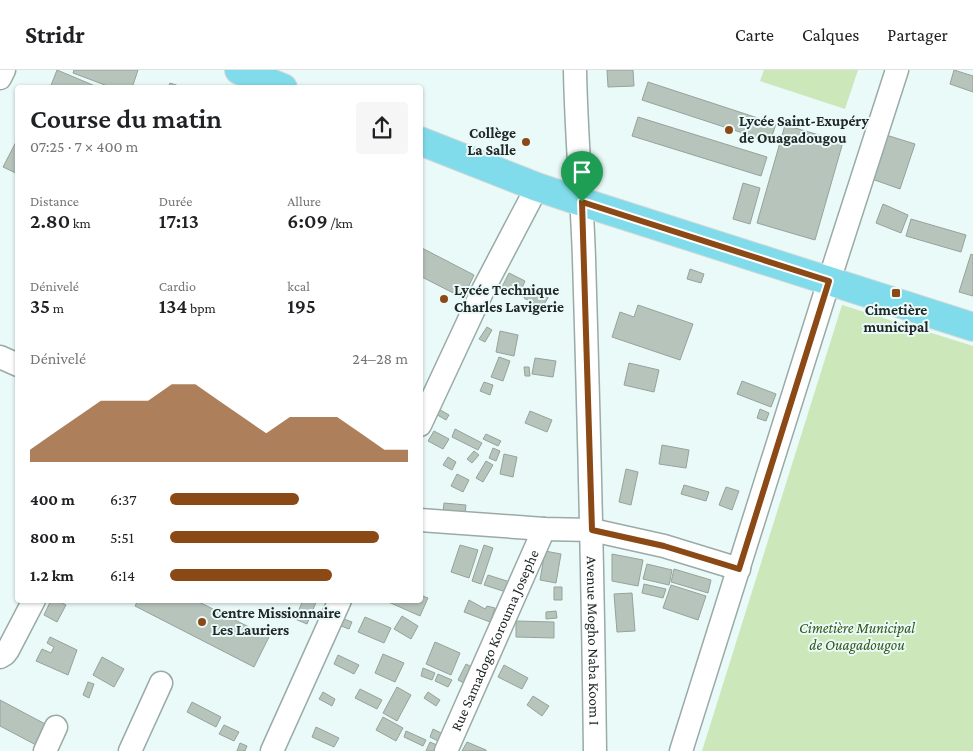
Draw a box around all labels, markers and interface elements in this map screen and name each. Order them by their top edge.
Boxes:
text: Stridr [25,21,85,48]
text: Carte [735,25,774,45]
text: Calques [802,25,859,45]
text: Partager [887,25,948,45]
button: share [356,102,408,154]
text: Course du matin [30,103,222,134]
place label: Lycée Saint-Exupéry de Ouagadougou [739,113,869,146]
marker: Lycée Saint-Exupéry de Ouagadougou [723,124,735,136]
place label: Collège La Salle [467,125,516,158]
marker: Collège La Salle [520,136,532,148]
text: 07:25 · 7 × 400 m [30,138,138,155]
pin [561,151,603,202]
icon: arrive [568,158,596,186]
text: Distance [30,193,79,209]
text: Durée [159,193,192,209]
text: Allure [287,193,321,209]
text: 2.80 [30,209,70,233]
text: 17:13 [159,209,199,233]
text: 6:09 [287,209,328,233]
text: km [70,215,91,231]
text: /km [328,215,353,231]
text: Dénivelé [30,278,79,294]
text: Cardio [159,278,196,294]
text: kcal [287,278,310,294]
place label: Lycée Technique Charles Lavigerie [454,282,564,315]
marker: Cimetière municipal [890,287,902,299]
marker: Lycée Technique Charles Lavigerie [438,293,450,305]
text: 35 [30,294,50,318]
text: 134 [159,294,187,318]
text: 195 [287,294,316,318]
text: m [50,300,64,316]
text: bpm [187,300,216,316]
place label: Cimetière municipal [863,302,929,335]
text: Dénivelé [30,350,86,367]
text: 24–28 m [352,350,408,367]
text: 400 m [30,491,75,508]
text: 6:37 [110,491,137,508]
text: 800 m [30,529,75,546]
text: 5:51 [110,529,134,546]
street label: Rue Samadogo Korouma Josephe [448,547,542,733]
street label: Avenue Mogho Naba Koom I [584,556,603,726]
text: 1.2 km [30,567,74,584]
text: 6:14 [110,567,135,584]
place label: Centre Missionnaire Les Lauriers [212,605,341,638]
marker: Centre Missionnaire Les Lauriers [196,616,208,628]
park label: Cimetière Municipal de Ouagadougou [799,620,915,654]

